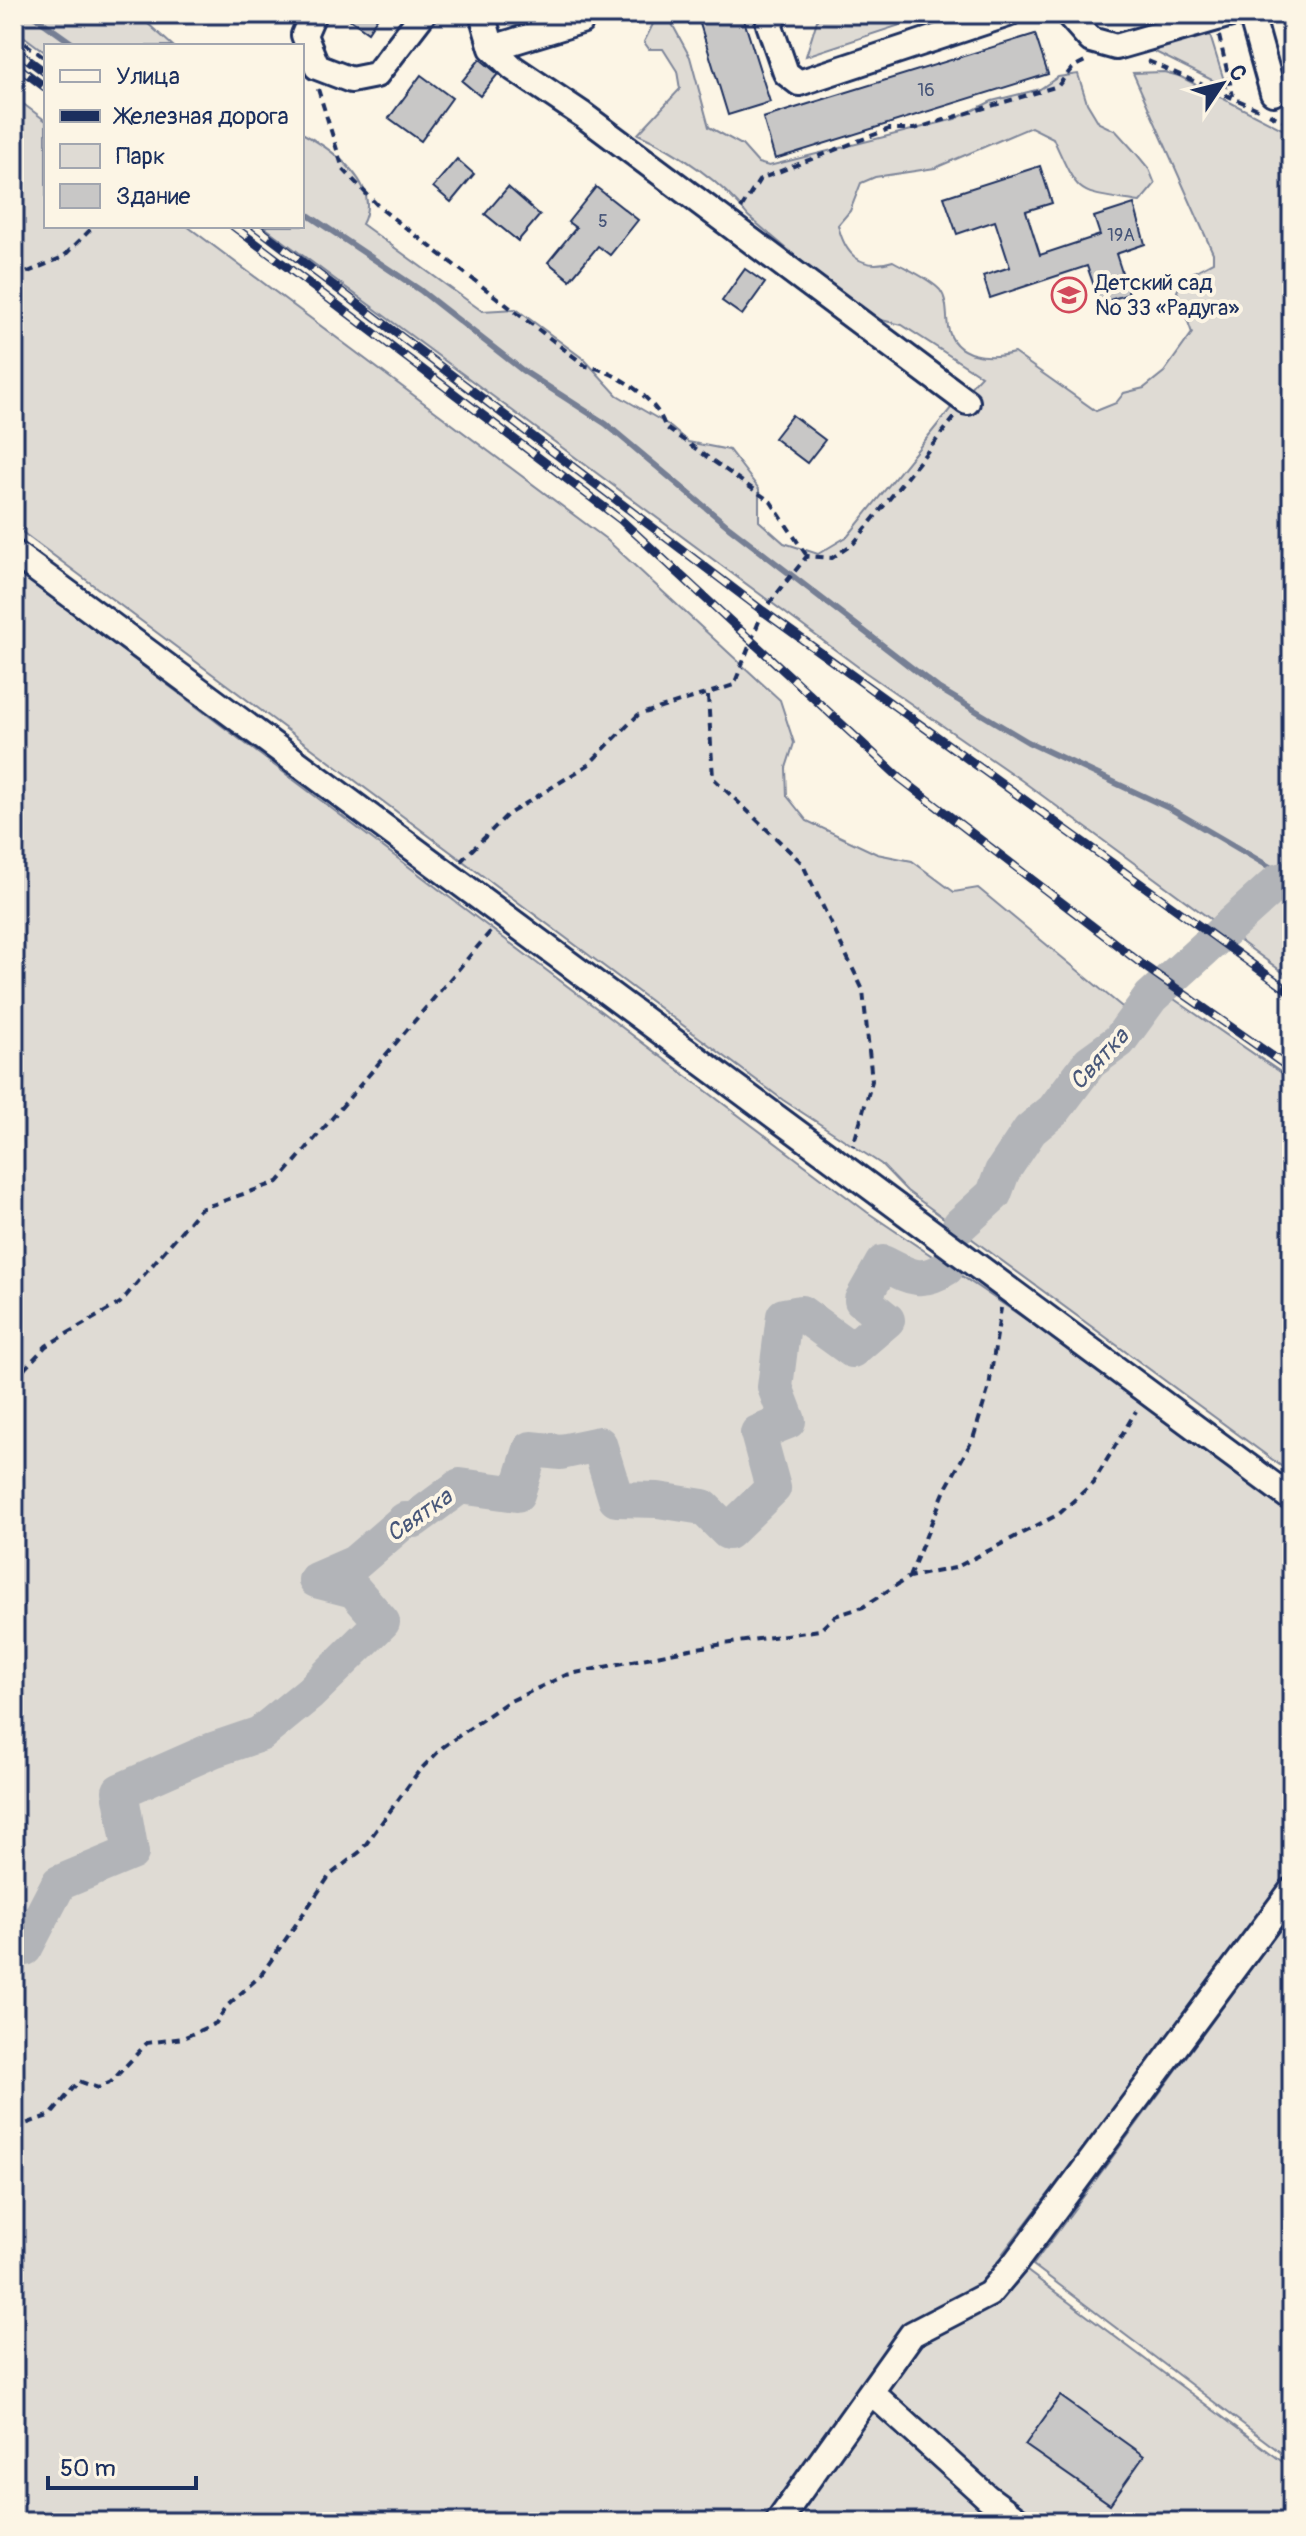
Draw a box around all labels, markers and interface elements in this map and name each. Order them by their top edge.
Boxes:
legend [44,44,304,228]
north arrow [1182,44,1262,124]
text: С [1222,60,1253,87]
text: Улица [116,62,180,91]
house number: 16 [917,79,935,102]
text: Железная дорога [112,102,289,131]
text: Парк [116,142,165,171]
text: Здание [116,182,191,211]
house number: 5 [598,210,608,233]
house number: 19А [1107,224,1135,247]
place label: Детский сад № 33 «Радуга» [1094,269,1239,322]
school or university icon: Детский сад № 33 «Радуга» [1050,276,1088,314]
water label: Святка [1064,1021,1136,1096]
water label: Святка [381,1481,459,1548]
scale bar [48,2440,196,2490]
text: 50 m [60,2454,116,2483]

